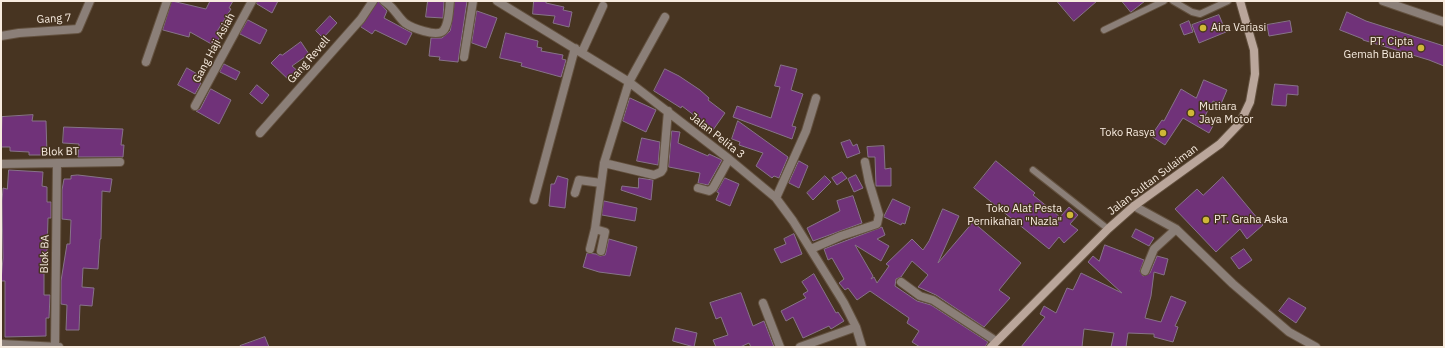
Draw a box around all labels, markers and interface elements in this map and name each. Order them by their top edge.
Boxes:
street label: Gang 7 [36,11,72,27]
street label: Gang Haji Asiah [190,11,238,85]
place label: Aira Variasi [1211,21,1266,35]
marker: Aira Variasi [1198,23,1208,33]
street label: Gang Revell [285,34,333,86]
place label: PT. Cipta Gemah Buana [1344,35,1413,61]
marker: PT. Cipta Gemah Buana [1416,43,1426,53]
place label: Mutiara Jaya Motor [1199,100,1253,126]
marker: Mutiara Jaya Motor [1186,108,1196,118]
street label: Jalan Pelita 3 [687,110,747,162]
place label: Toko Rasya [1100,126,1155,140]
marker: Toko Rasya [1158,128,1168,138]
street label: Jalan Sultan Sulaiman [1105,142,1201,218]
street label: Blok BT [41,145,79,159]
place label: Toko Alat Pesta Pernikahan "Nazla" [967,202,1062,228]
marker: Toko Alat Pesta Pernikahan "Nazla" [1065,210,1075,220]
place label: PT. Graha Aska [1214,213,1288,227]
marker: PT. Graha Aska [1201,215,1211,225]
street label: Blok BA [38,234,52,274]

